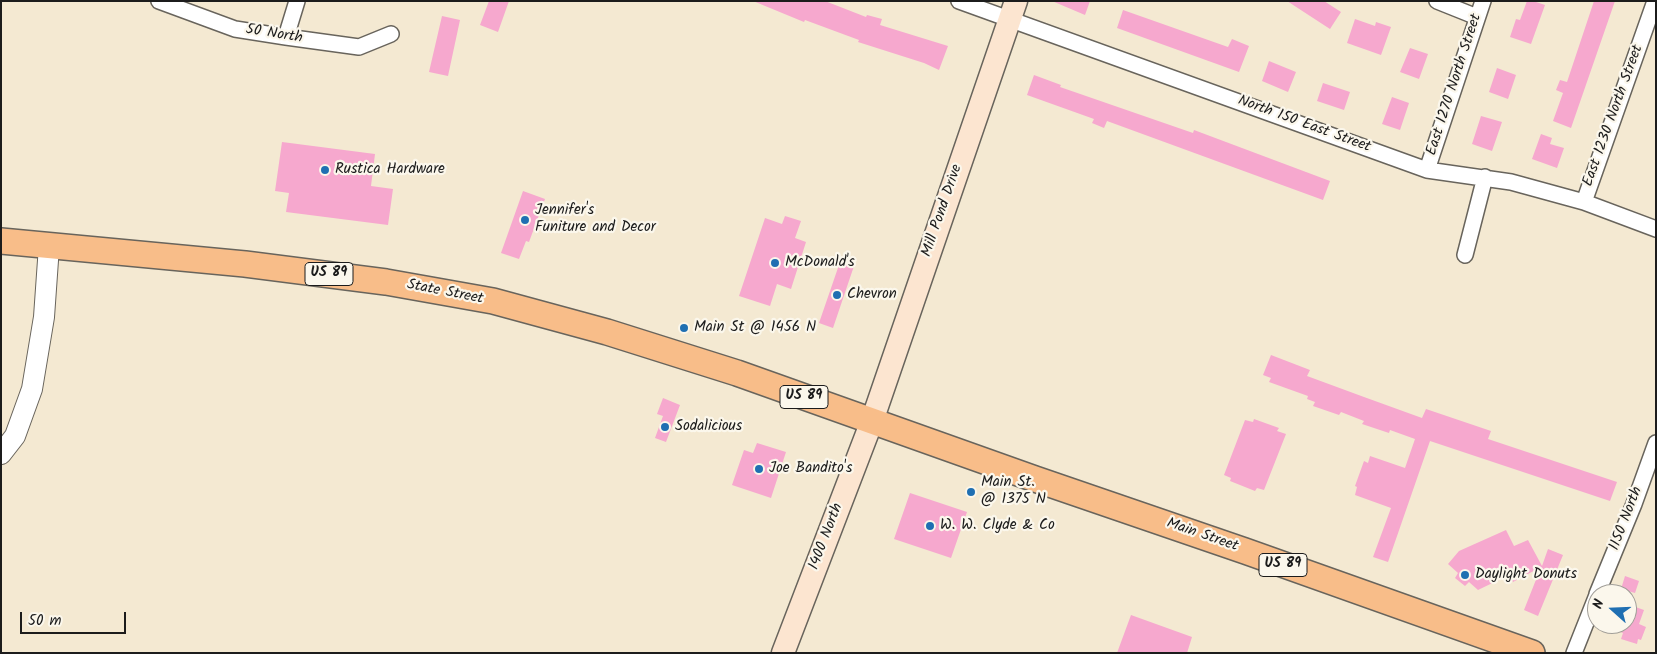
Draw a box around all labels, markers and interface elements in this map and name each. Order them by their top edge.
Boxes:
street label: East 1270 North Street [1424,12,1486,158]
street label: 50 North [244,22,304,48]
street label: East 1230 North Street [1580,43,1648,189]
street label: North 150 East Street [1235,93,1373,157]
place label: Rustica Hardware [335,161,445,179]
street label: Mill Pond Drive [919,162,967,260]
marker: Rustica Hardware [319,164,331,176]
place label: Jennifer's Funiture and Decor [535,202,656,237]
marker: Jennifer's Funiture and Decor [519,214,531,226]
place label: McDonald's [785,254,855,272]
marker: McDonald's [769,257,781,269]
road number: US 89 [305,262,353,286]
street label: State Street [405,277,485,309]
place label: Chevron [847,286,897,304]
marker: Chevron [831,289,843,301]
place label: Main St @ 1456 N [694,319,816,337]
marker: Main St @ 1456 N [678,322,690,334]
road number: US 89 [780,386,828,408]
place label: Sodalicious [675,418,742,436]
marker: Sodalicious [659,421,671,433]
place label: Joe Bandito's [769,460,852,478]
marker: Joe Bandito's [753,463,765,475]
place label: Main St. @ 1375 N [981,474,1046,509]
street label: 1150 North [1607,485,1647,553]
marker: Main St. @ 1375 N [965,486,977,498]
street label: 1400 North [806,501,848,573]
street label: Main Street [1164,515,1240,557]
place label: W. W. Clyde & Co [940,517,1055,535]
marker: W. W. Clyde & Co [924,520,936,532]
road number: US 89 [1259,554,1307,576]
place label: Daylight Donuts [1475,566,1577,584]
marker: Daylight Donuts [1459,569,1471,581]
north arrow [1587,584,1637,634]
text: N [1587,596,1611,612]
scale bar [22,602,129,634]
text: 50 m [28,609,62,633]

